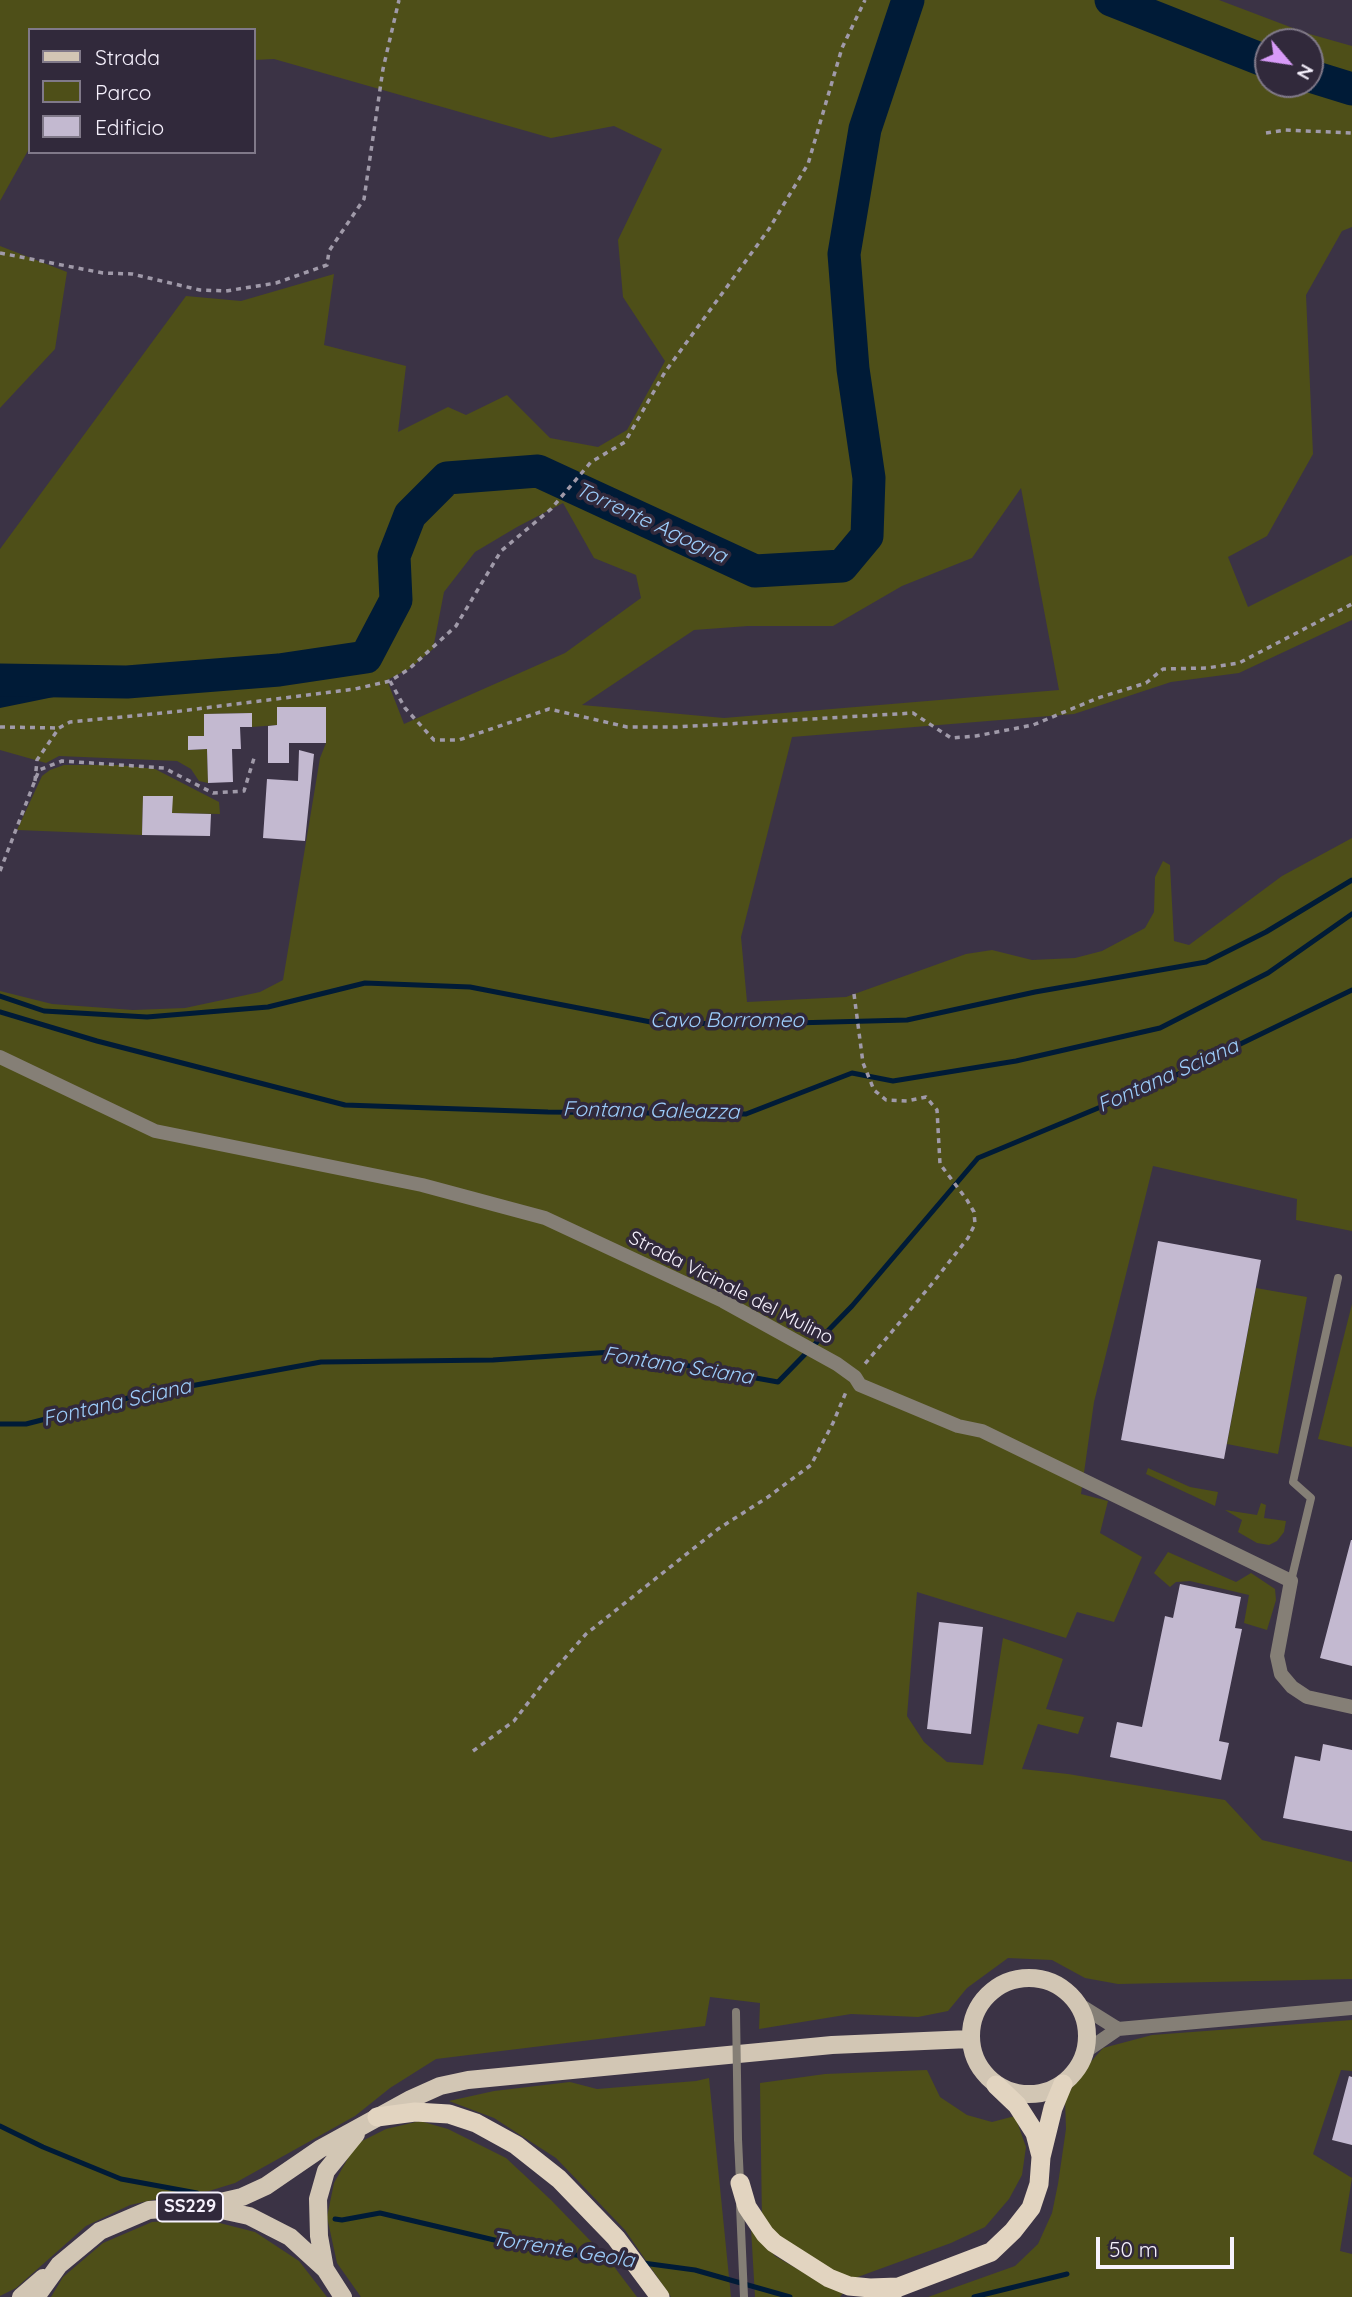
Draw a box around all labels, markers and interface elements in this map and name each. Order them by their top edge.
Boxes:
legend [28,28,256,154]
north arrow [1254,28,1324,98]
text: Strada [95,44,160,70]
text: N [1292,60,1319,84]
text: Parco [95,79,151,105]
text: Edificio [95,114,164,140]
water label: Torrente Agogna [571,477,731,569]
water label: Cavo Borromeo [650,1008,804,1034]
water label: Fontana Sciana [1094,1034,1242,1118]
water label: Fontana Galeazza [562,1097,740,1125]
street label: Strada Vicinale del Mulino [625,1226,837,1350]
water label: Fontana Sciana [601,1342,755,1390]
water label: Fontana Sciana [40,1374,194,1432]
road number: SS229 [157,2192,223,2222]
scale bar [1100,2224,1238,2268]
water label: Torrente Geola [490,2226,636,2274]
text: 50 m [1109,2236,1158,2262]

